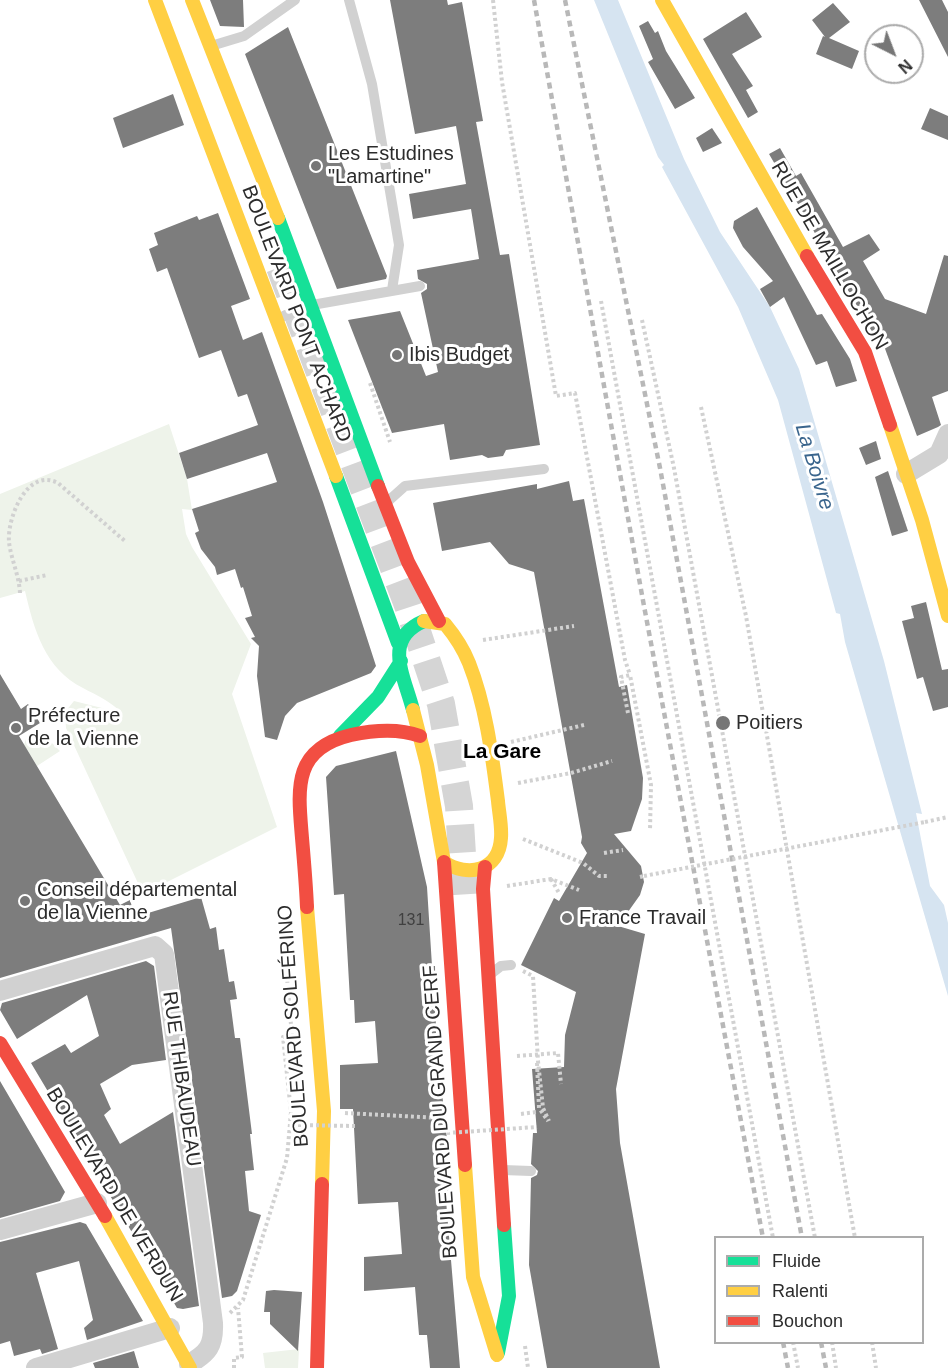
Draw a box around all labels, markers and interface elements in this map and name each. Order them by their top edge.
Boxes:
north arrow [864,24,924,84]
text: N [895,56,915,76]
place label: Les Estudines "Lamartine" [328,142,454,189]
street label: RUE DE MAILLOCHON [765,158,893,354]
marker: Les Estudines "Lamartine" [309,159,323,173]
street label: BOULEVARD PONT ACHARD [236,182,356,446]
place label: Ibis Budget [409,343,509,367]
marker: Ibis Budget [390,348,404,362]
water label: La Boivre [789,421,839,513]
place label: Préfecture de la Vienne [28,704,139,751]
place label: Poitiers [736,711,803,735]
marker: Poitiers [714,714,732,732]
marker: Préfecture de la Vienne [9,721,23,735]
district label: La Gare [463,739,541,765]
place label: Conseil départemental de la Vienne [37,878,237,925]
marker: Conseil départemental de la Vienne [18,894,32,908]
street label: BOULEVARD SOLFÉRINO [274,904,314,1148]
place label: France Travail [579,906,706,930]
house number: 131 [398,911,424,931]
marker: France Travail [560,911,574,925]
street label: BOULEVARD DU GRAND CERF [419,964,463,1260]
street label: RUE THIBAUDEAU [157,990,205,1168]
street label: BOULEVARD DE VERDUN [41,1084,187,1306]
legend [714,1236,924,1344]
text: Fluide [772,1251,821,1271]
text: Ralenti [772,1281,828,1301]
text: Bouchon [772,1311,843,1331]

